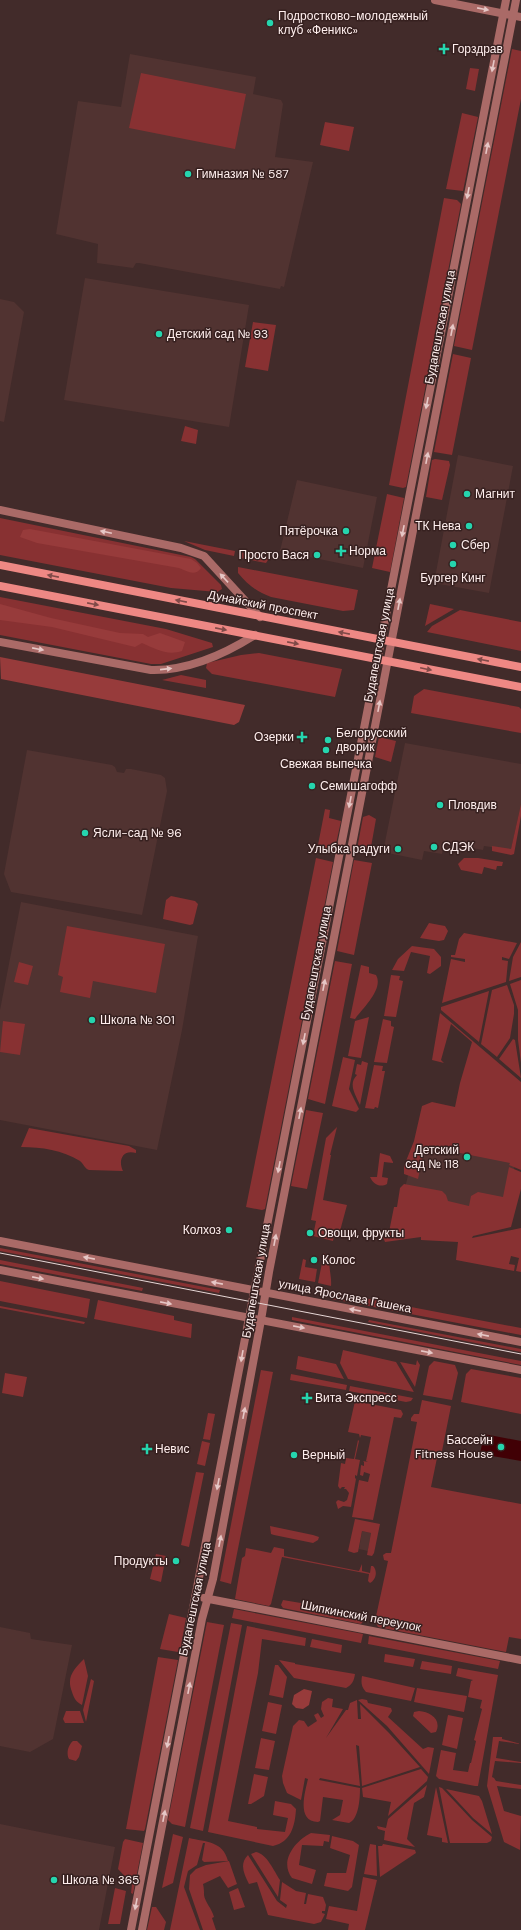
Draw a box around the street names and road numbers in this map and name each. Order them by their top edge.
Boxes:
street label: Будапештская улица [421,268,459,385]
street label: Дунайский проспект [206,586,320,624]
street label: Будапештская улица [360,586,398,703]
street label: Будапештская улица [297,904,335,1021]
street label: Будапештская улица [238,1222,274,1339]
street label: улица Ярослава Гашека [277,1275,413,1317]
street label: Будапештская улица [175,1540,215,1657]
street label: Шипкинский переулок [300,1597,423,1636]

